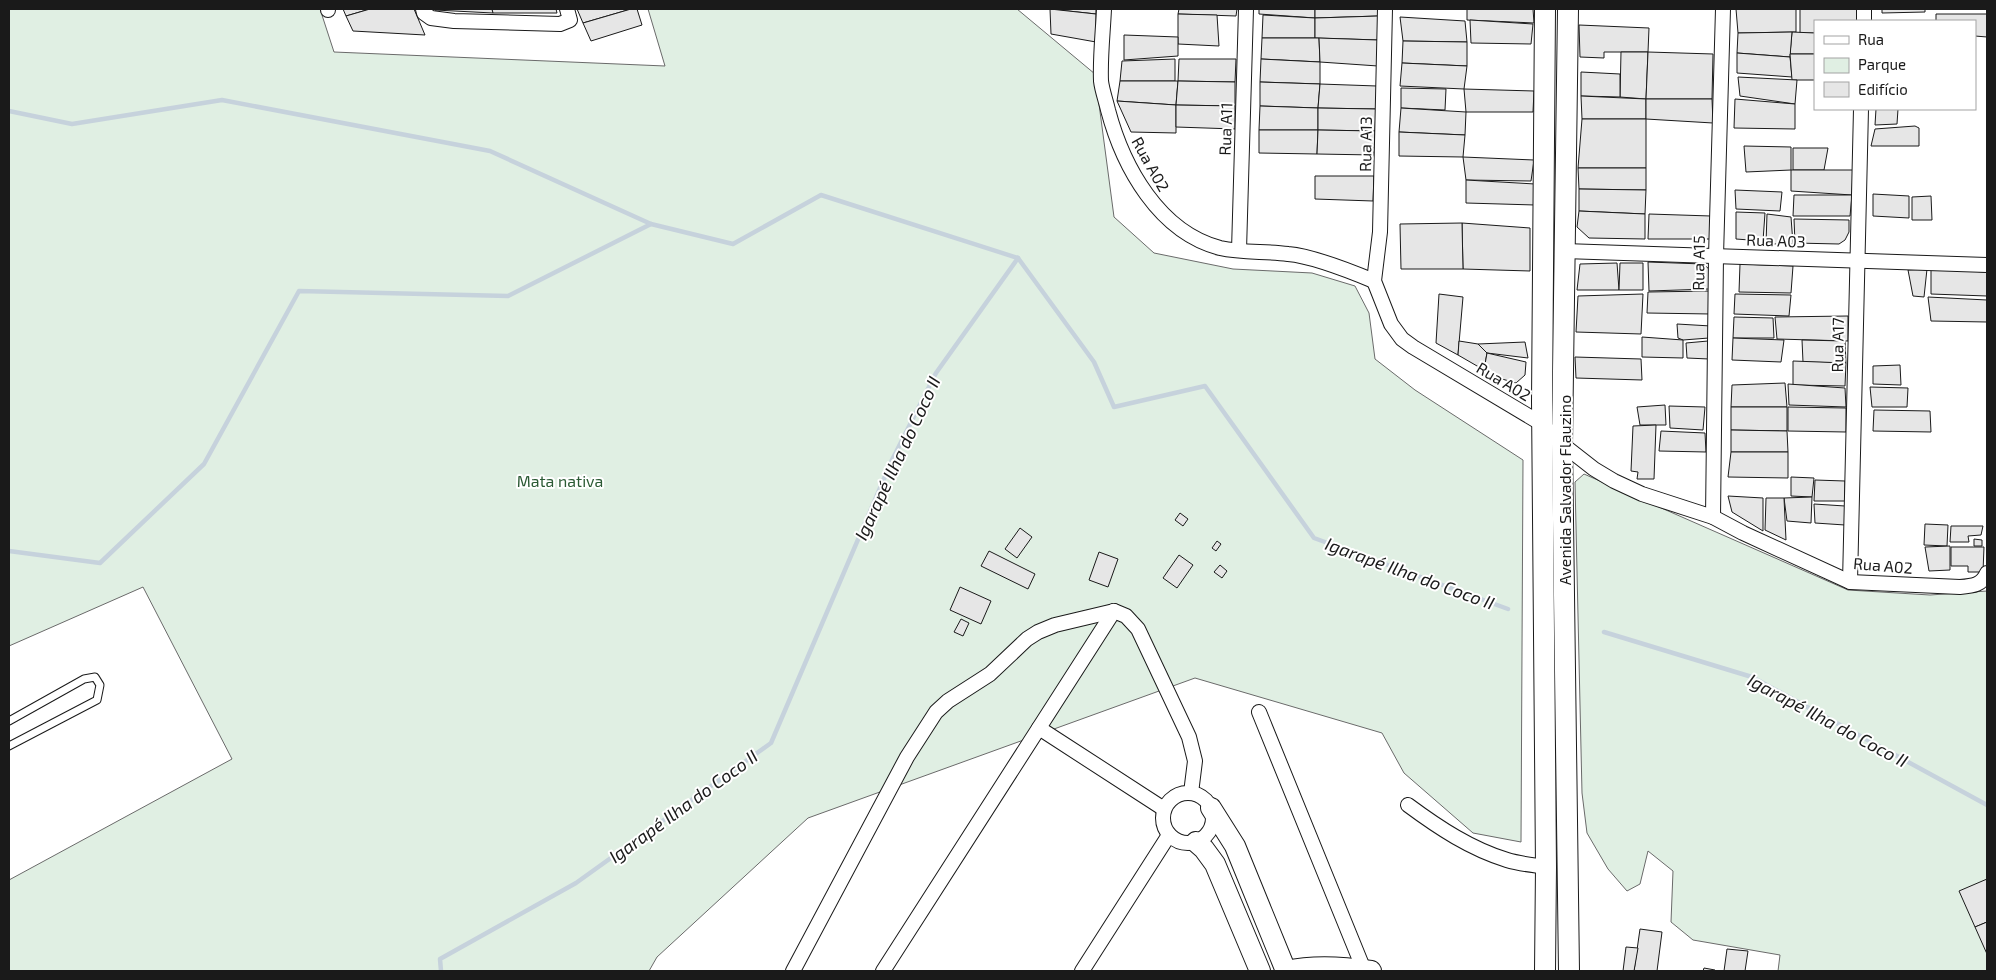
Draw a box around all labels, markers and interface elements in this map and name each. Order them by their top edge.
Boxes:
legend [1814,20,1976,110]
text: Rua [1858,30,1884,48]
text: Parque [1858,55,1906,73]
text: Edifício [1858,80,1908,98]
street label: Rua A11 [1215,102,1235,156]
street label: Rua A13 [1355,116,1375,172]
street label: Rua A02 [1128,133,1174,195]
street label: Rua A03 [1746,229,1806,251]
street label: Rua A15 [1688,235,1708,291]
street label: Rua A17 [1827,317,1847,373]
street label: Rua A02 [1474,358,1534,404]
water label: Igarapé Ilha do Coco II [849,372,945,543]
street label: Avenida Salvador Flauzino [1555,395,1574,585]
park label: Mata nativa [517,471,603,490]
water label: Igarapé Ilha do Coco II [1322,532,1498,614]
street label: Rua A02 [1852,553,1914,577]
water label: Igarapé Ilha do Coco II [1744,668,1912,772]
water label: Igarapé Ilha do Coco II [604,745,762,867]

